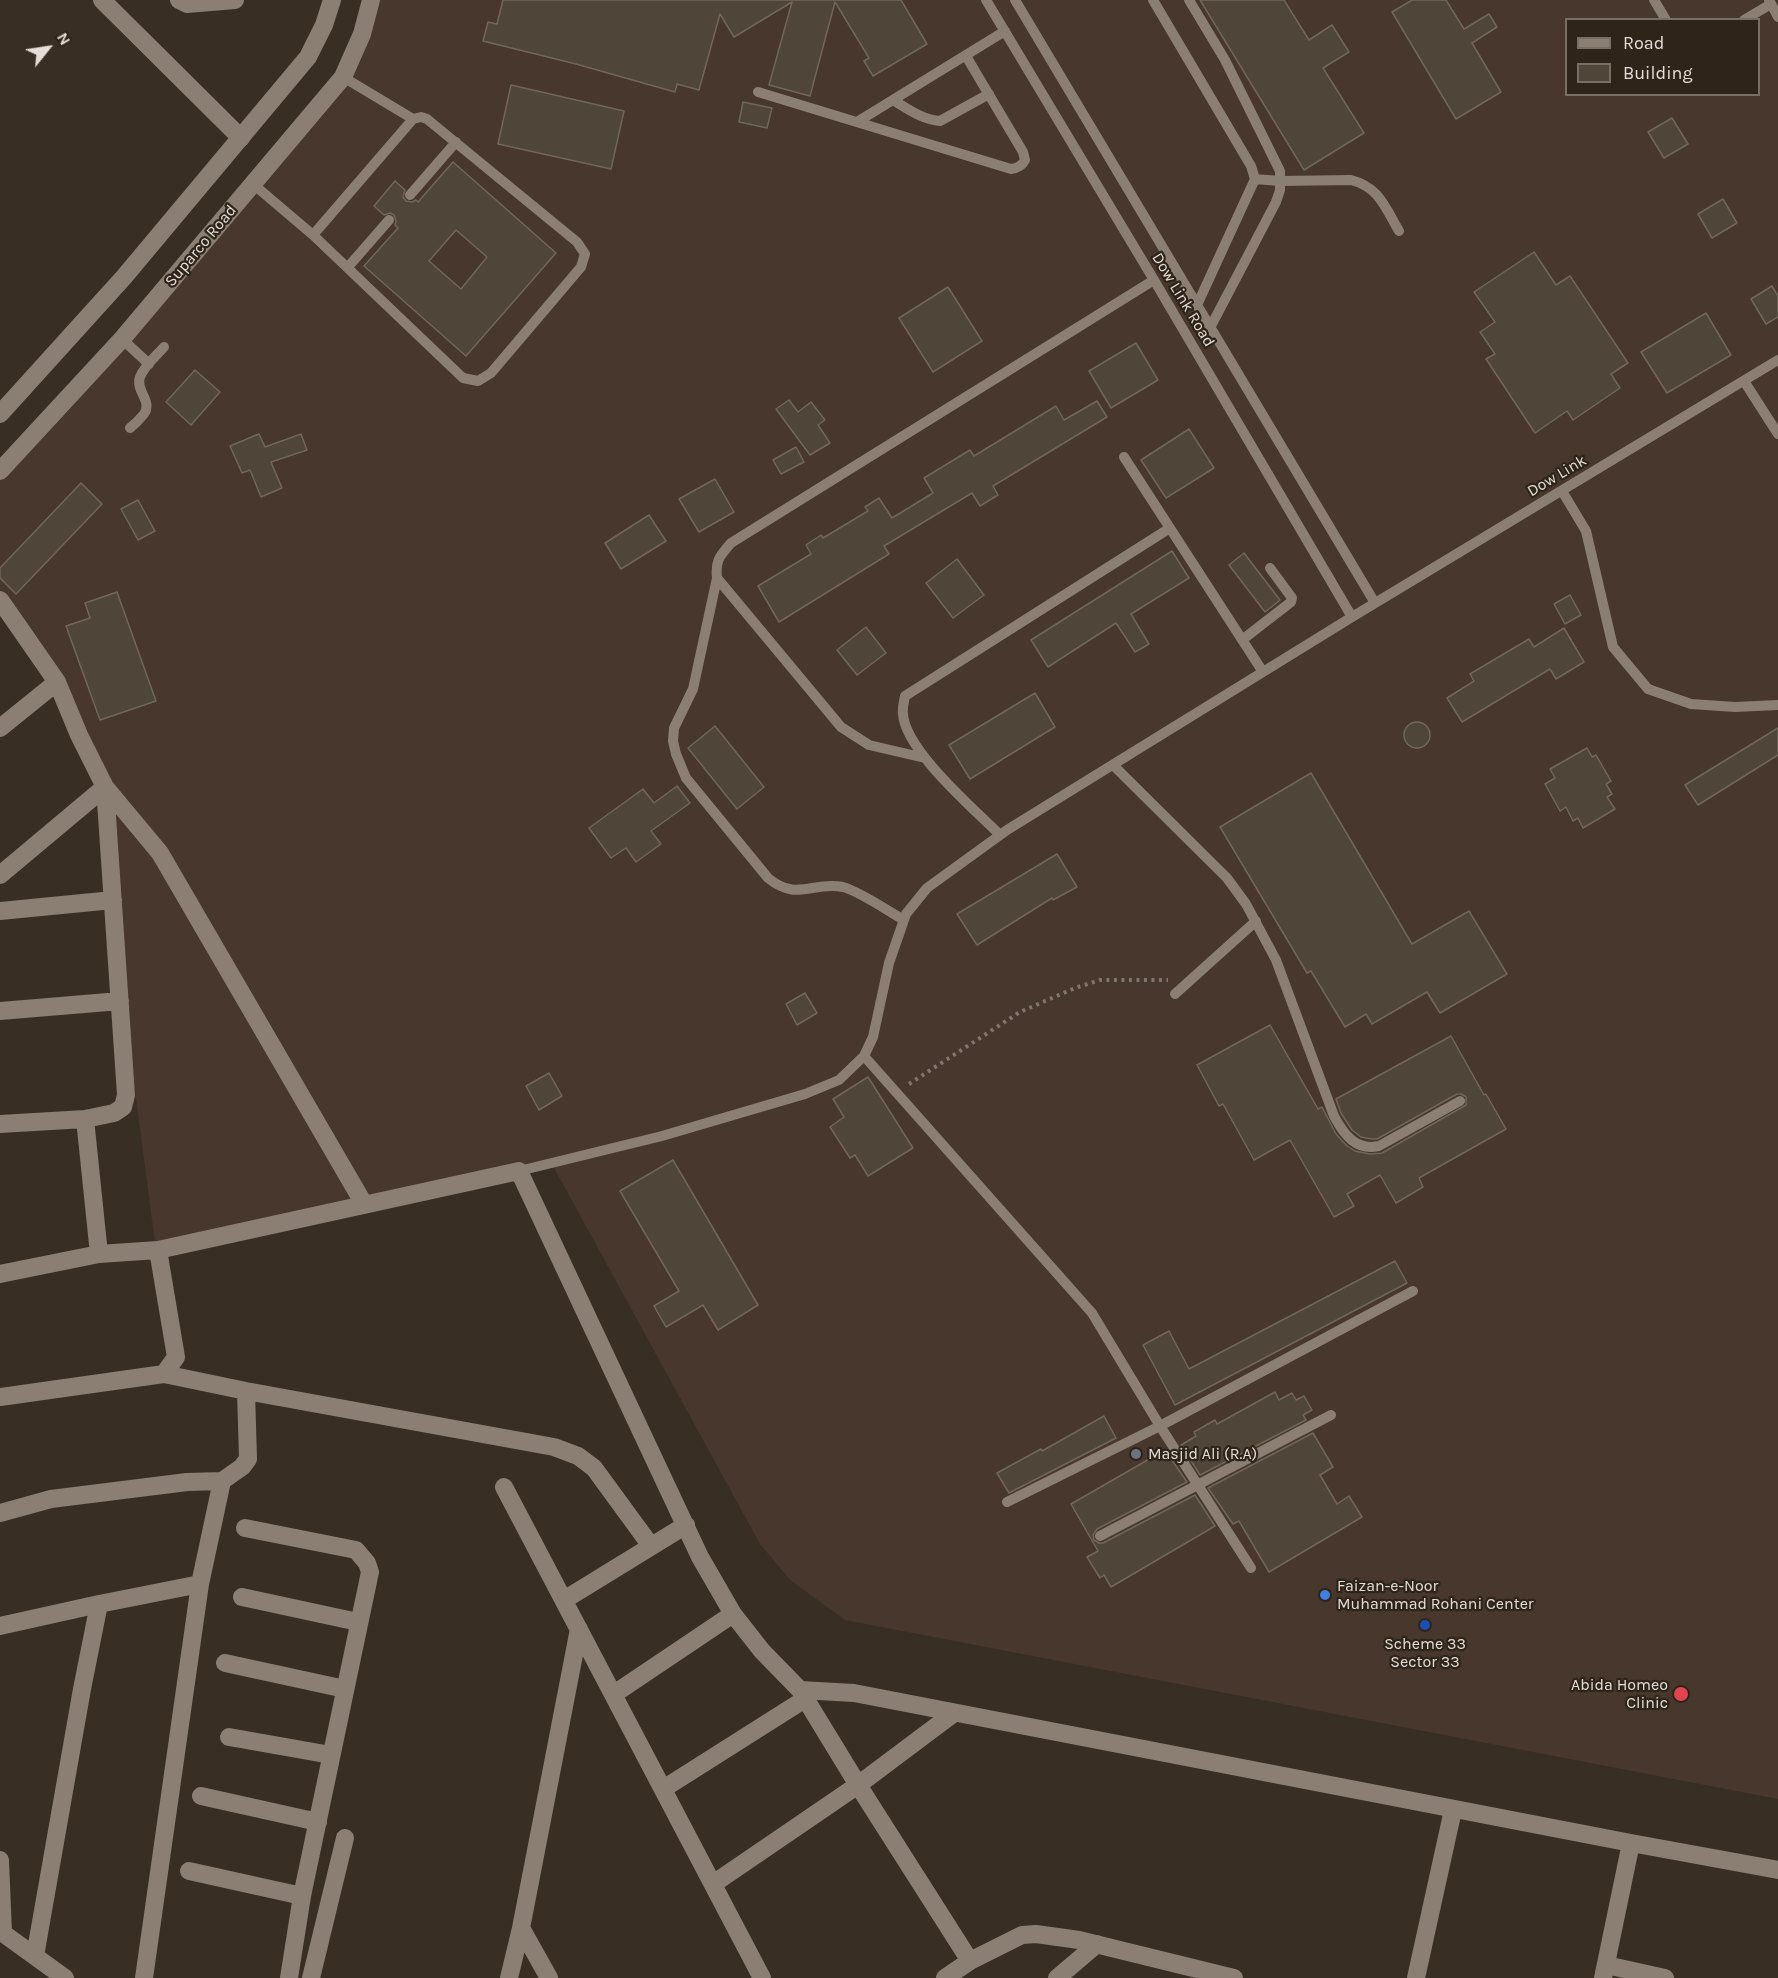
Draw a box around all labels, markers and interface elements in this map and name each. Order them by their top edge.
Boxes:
north arrow [18,18,78,78]
legend [1565,18,1760,96]
text: N [53,29,75,48]
text: Road [1623,32,1664,54]
text: Building [1623,62,1693,84]
street label: Suparco Road [161,201,241,291]
street label: Dow Link Road [1147,250,1219,350]
street label: Dow Link [1524,451,1590,501]
place label: Masjid Ali (R.A) [1148,1444,1257,1464]
marker: Masjid Ali (R.A) [1129,1447,1143,1461]
place label: Faizan-e-Noor Muhammad Rohani Center [1337,1576,1534,1614]
marker: Faizan-e-Noor Muhammad Rohani Center [1318,1588,1332,1602]
marker: Scheme 33 Sector 33 [1418,1618,1432,1632]
place label: Scheme 33 Sector 33 [1384,1634,1466,1672]
place label: Abida Homeo Clinic [1571,1675,1668,1713]
marker: Abida Homeo Clinic [1672,1685,1690,1703]

